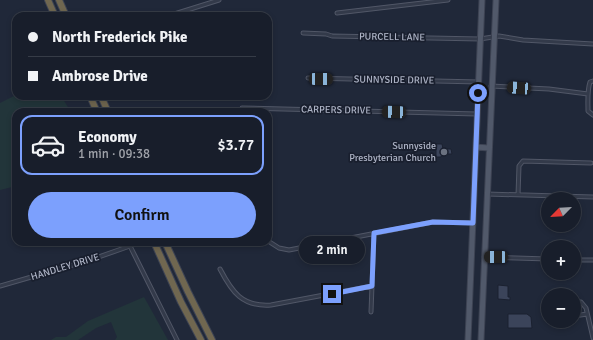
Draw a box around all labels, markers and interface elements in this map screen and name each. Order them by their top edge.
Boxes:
text: North Frederick Pike [52,28,188,46]
street label: PURCELL LANE [359,30,425,44]
text: Ambrose Drive [52,67,148,85]
car [309,73,333,85]
street label: SUNNYSIDE DRIVE [354,73,435,87]
car [507,81,531,95]
route start [469,84,487,102]
street label: CARPERS DRIVE [301,103,371,117]
car [382,106,406,118]
icon: car [30,127,66,163]
text: Economy [78,128,137,146]
text: $3.77 [217,136,254,154]
place label: Sunnyside Presbyterian Church [349,140,436,164]
text: 1 min · 09:38 [78,146,150,162]
marker: Sunnyside Presbyterian Church [439,147,449,157]
button: Confirm [28,192,256,238]
north arrow [541,192,581,232]
map controls [541,192,581,328]
callout: 2 min [299,236,365,264]
button: + [541,240,581,280]
text: 2 min [316,242,348,258]
street label: HANDLEY DRIVE [29,251,101,283]
car [484,251,508,263]
route end [323,285,341,303]
button: − [541,288,581,328]

